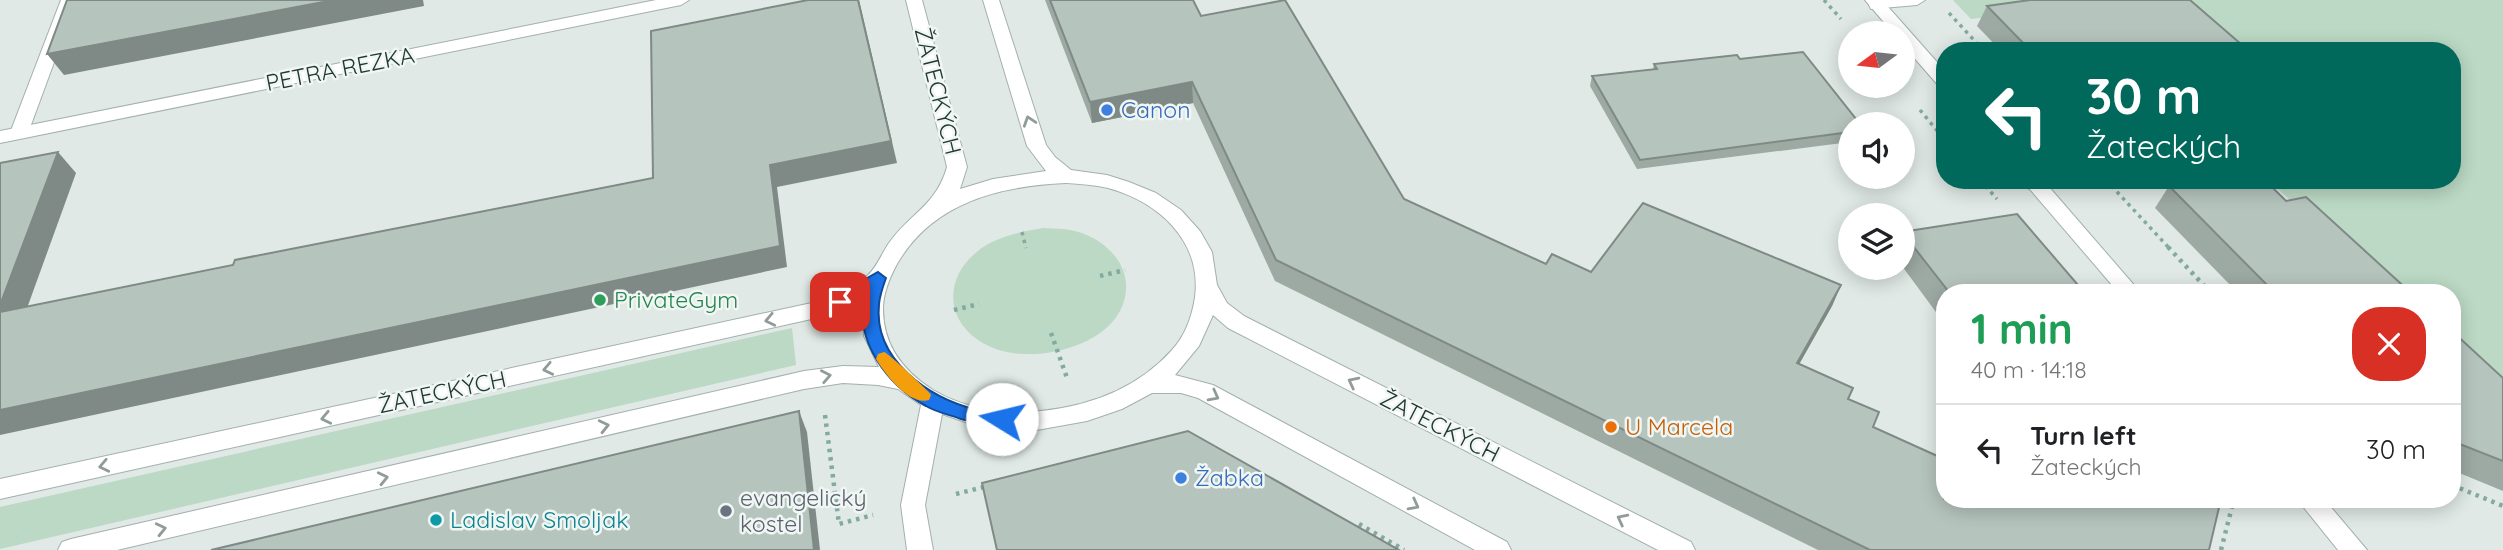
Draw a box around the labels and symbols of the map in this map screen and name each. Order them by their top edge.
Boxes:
north arrow [1838,21,1914,98]
street label: ŽATECKÝCH [909,24,968,158]
street label: PETRA REZKA [263,40,417,97]
place label: Canon [1121,95,1190,124]
marker: Canon [1099,102,1115,118]
one-way arrow [1023,115,1038,127]
pin [810,272,870,332]
place label: PrivateGym [614,285,738,314]
marker: PrivateGym [592,292,608,308]
one-way arrow [764,312,776,326]
one-way arrow [542,360,554,375]
street label: ŽATECKÝCH [375,364,509,419]
one-way arrow [820,369,832,384]
one-way arrow [1348,377,1361,391]
position arrow [965,382,1039,456]
street label: ŽATECKÝCH [1376,383,1505,468]
one-way arrow [1207,388,1219,402]
one-way arrow [320,409,332,424]
place label: U Marcela [1625,412,1733,441]
marker: U Marcela [1603,419,1619,435]
one-way arrow [598,420,610,435]
one-way arrow [98,458,110,473]
place label: Žabka [1195,463,1264,492]
marker: Žabka [1173,470,1189,486]
one-way arrow [377,471,389,486]
place label: evangelický kostel [740,483,867,538]
one-way arrow [1407,496,1419,510]
marker: evangelický kostel [718,503,734,519]
place label: Ladislav Smoljak [450,505,628,534]
marker: Ladislav Smoljak [428,512,444,528]
one-way arrow [1617,514,1629,527]
one-way arrow [155,523,167,537]

